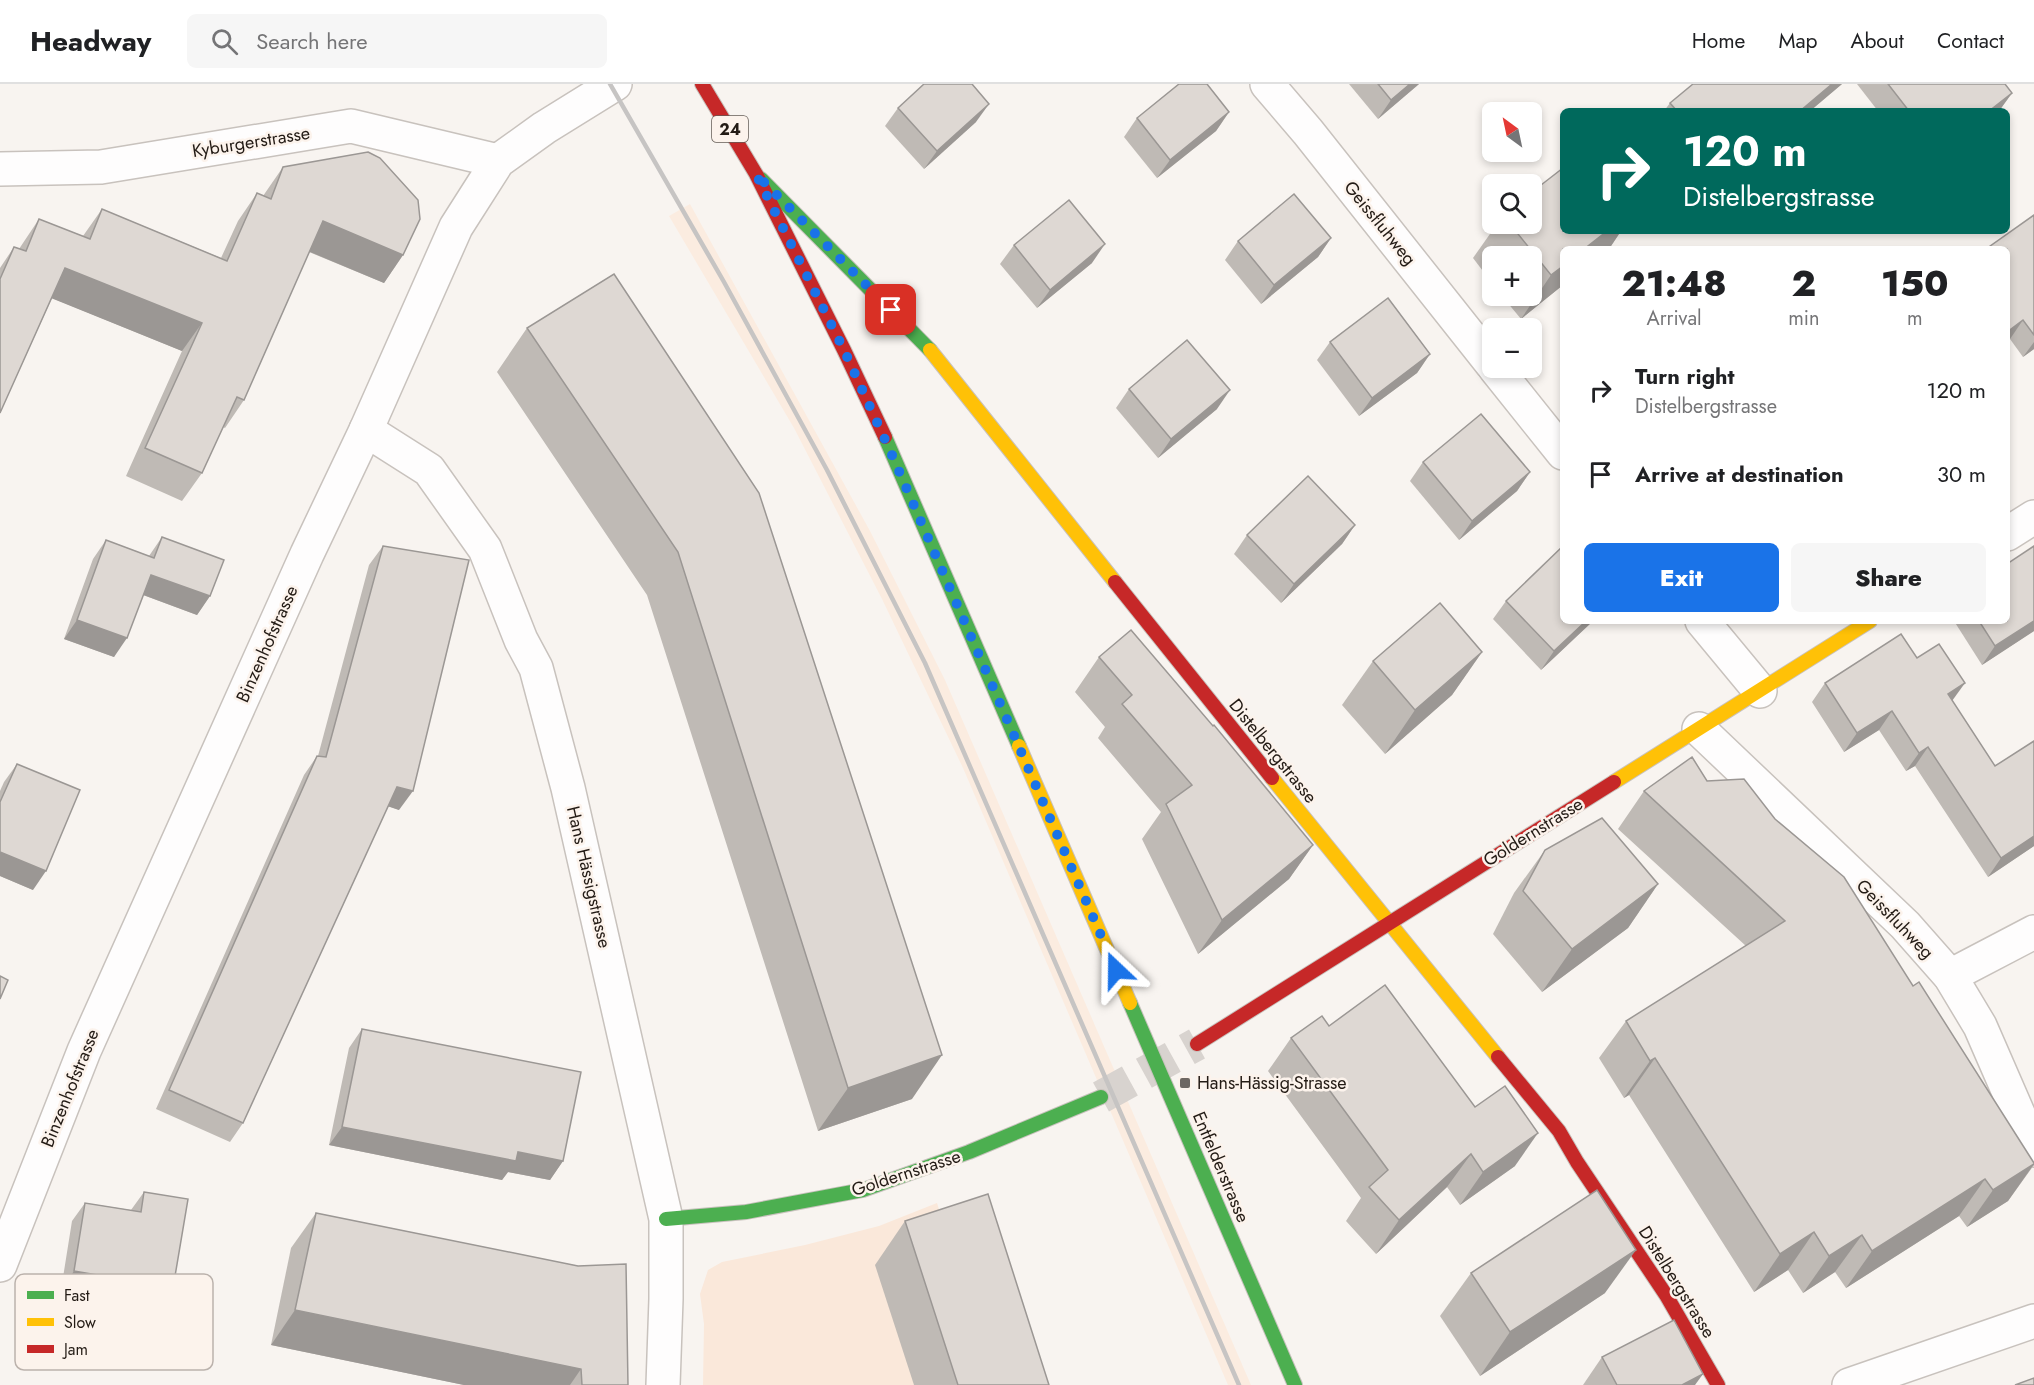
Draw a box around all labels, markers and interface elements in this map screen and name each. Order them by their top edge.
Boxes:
search box [187,14,607,68]
text: Headway [30,21,151,62]
icon: search [208,25,241,58]
text: Search here [256,25,368,57]
text: Home [1692,26,1745,56]
text: Map [1778,26,1818,56]
text: About [1851,26,1904,56]
text: Contact [1937,26,2004,56]
north arrow [1482,102,1542,162]
map controls [1482,102,1542,378]
road number: 24 [712,116,748,142]
street label: Kyburgerstrasse [190,120,312,164]
text: 120 m [1683,121,1807,182]
icon: right [1584,132,1662,210]
button: search [1482,174,1542,234]
street label: Geissfluhweg [1338,175,1422,271]
text: Distelbergstrasse [1683,177,1875,216]
button: + [1482,246,1542,306]
text: 21:48 [1621,257,1727,309]
text: 2 [1792,257,1816,309]
text: 150 [1881,257,1949,309]
pin [865,284,916,335]
icon: arrive [874,293,907,326]
text: Arrival [1646,304,1702,333]
text: min [1788,304,1819,333]
text: m [1907,304,1923,333]
button: − [1482,318,1542,378]
text: Turn right [1635,360,1735,392]
icon: right [1584,374,1617,407]
text: 120 m [1927,374,1986,406]
text: Distelbergstrasse [1635,392,1777,421]
icon: arrive [1584,458,1617,491]
text: Arrive at destination [1635,458,1844,490]
text: 30 m [1937,458,1986,490]
button: Exit [1584,543,1779,612]
button: Share [1791,543,1986,612]
street label: Binzenhofstrasse [230,581,304,707]
street label: Distelbergstrasse [1223,693,1323,809]
street label: Goldernstrasse [1478,791,1588,873]
street label: Hans Hässigstrasse [560,803,618,951]
street label: Geissfluhweg [1850,873,1940,965]
position arrow [1084,938,1148,1002]
street label: Binzenhofstrasse [34,1025,106,1151]
place label: Hans-Hässig-Strasse [1197,1070,1347,1096]
marker: Hans-Hässig-Strasse [1178,1076,1192,1090]
street label: Entfelderstrasse [1186,1108,1256,1226]
street label: Goldernstrasse [848,1143,964,1203]
street label: Distelbergstrasse [1632,1221,1722,1343]
legend [15,1274,213,1370]
text: Fast [64,1284,90,1307]
text: Slow [64,1311,96,1334]
text: Jam [62,1338,88,1361]

